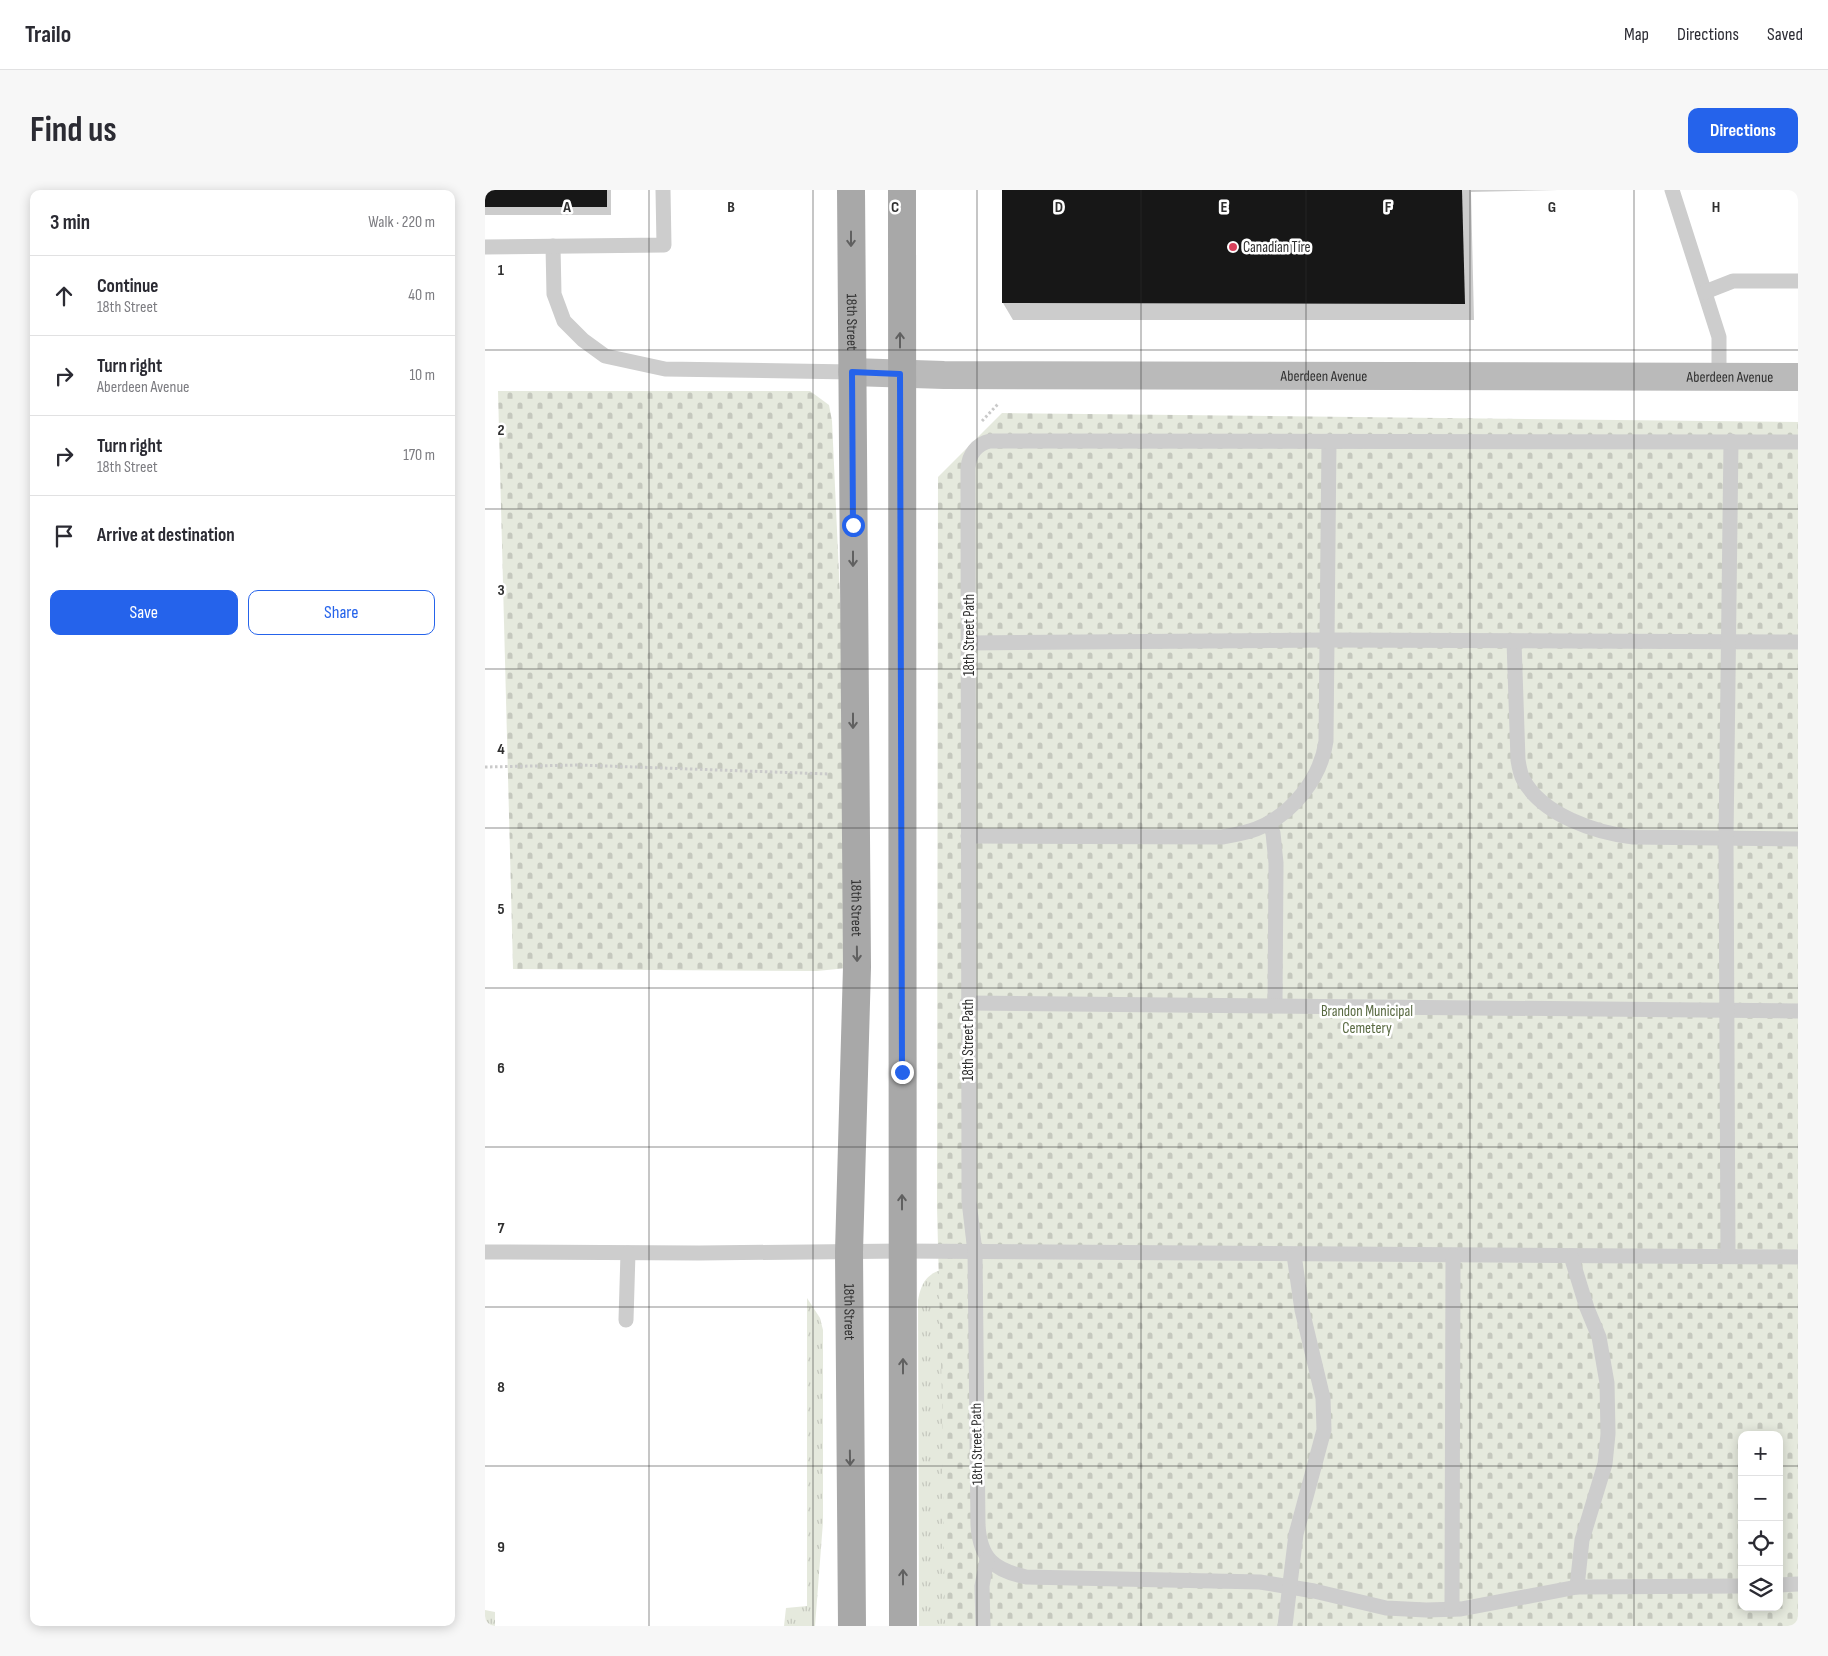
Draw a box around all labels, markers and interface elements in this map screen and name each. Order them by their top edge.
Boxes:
text: Trailo [25,20,71,49]
text: Map [1624,24,1649,45]
text: Directions [1677,24,1739,45]
text: Saved [1767,24,1803,45]
button: Directions [1688,108,1798,153]
text: Find us [30,109,117,152]
text: A [562,198,571,217]
text: B [727,198,735,217]
text: C [891,198,899,217]
text: D [1055,198,1063,217]
text: E [1221,198,1228,217]
text: F [1385,198,1392,217]
text: G [1548,198,1556,217]
text: H [1712,198,1720,217]
text: 3 min [50,210,90,235]
text: Walk · 220 m [368,213,435,232]
one-way arrow [846,230,856,246]
place label: Canadian Tire [1243,238,1311,257]
marker: Canadian Tire [1227,241,1239,253]
text: 1 [498,261,505,280]
text: Continue [97,275,158,298]
icon: ahead [50,282,78,310]
text: 40 m [408,286,435,305]
street label: 18th Street [842,293,862,351]
text: 18th Street [97,298,158,317]
one-way arrow [896,332,905,348]
text: Turn right [97,355,162,378]
icon: right [50,362,78,390]
text: 10 m [409,366,435,385]
street label: Aberdeen Avenue [1280,366,1367,385]
street label: Aberdeen Avenue [1686,367,1773,386]
text: Aberdeen Avenue [97,378,190,397]
text: 2 [497,421,505,440]
text: Turn right [97,435,162,458]
icon: right [50,442,78,470]
text: 170 m [403,446,435,465]
text: 18th Street [97,458,158,477]
route start [842,514,865,537]
icon: arrive [50,522,78,550]
text: Arrive at destination [97,524,235,547]
one-way arrow [848,550,858,566]
text: 3 [497,581,505,600]
button: Save [50,590,238,635]
button: Share [248,590,435,635]
street label: 18th Street Path [960,594,979,676]
one-way arrow [848,712,858,729]
text: 4 [497,740,505,759]
street label: 18th Street [847,879,866,937]
text: 5 [497,900,505,919]
one-way arrow [852,945,861,961]
street label: 18th Street Path [959,999,978,1081]
park label: Brandon Municipal Cemetery [1321,1002,1413,1038]
text: 6 [497,1059,505,1078]
route end [891,1061,914,1084]
one-way arrow [897,1195,907,1211]
text: 7 [498,1219,505,1238]
street label: 18th Street [840,1283,859,1341]
one-way arrow [898,1358,908,1374]
text: 8 [497,1378,505,1397]
street label: 18th Street Path [967,1403,987,1485]
map controls [1738,1431,1783,1611]
button: + [1738,1431,1783,1476]
one-way arrow [845,1450,855,1466]
button: − [1738,1476,1783,1521]
button: locate [1738,1521,1783,1566]
text: 9 [497,1538,505,1557]
button: layers [1738,1566,1783,1611]
one-way arrow [898,1570,908,1586]

